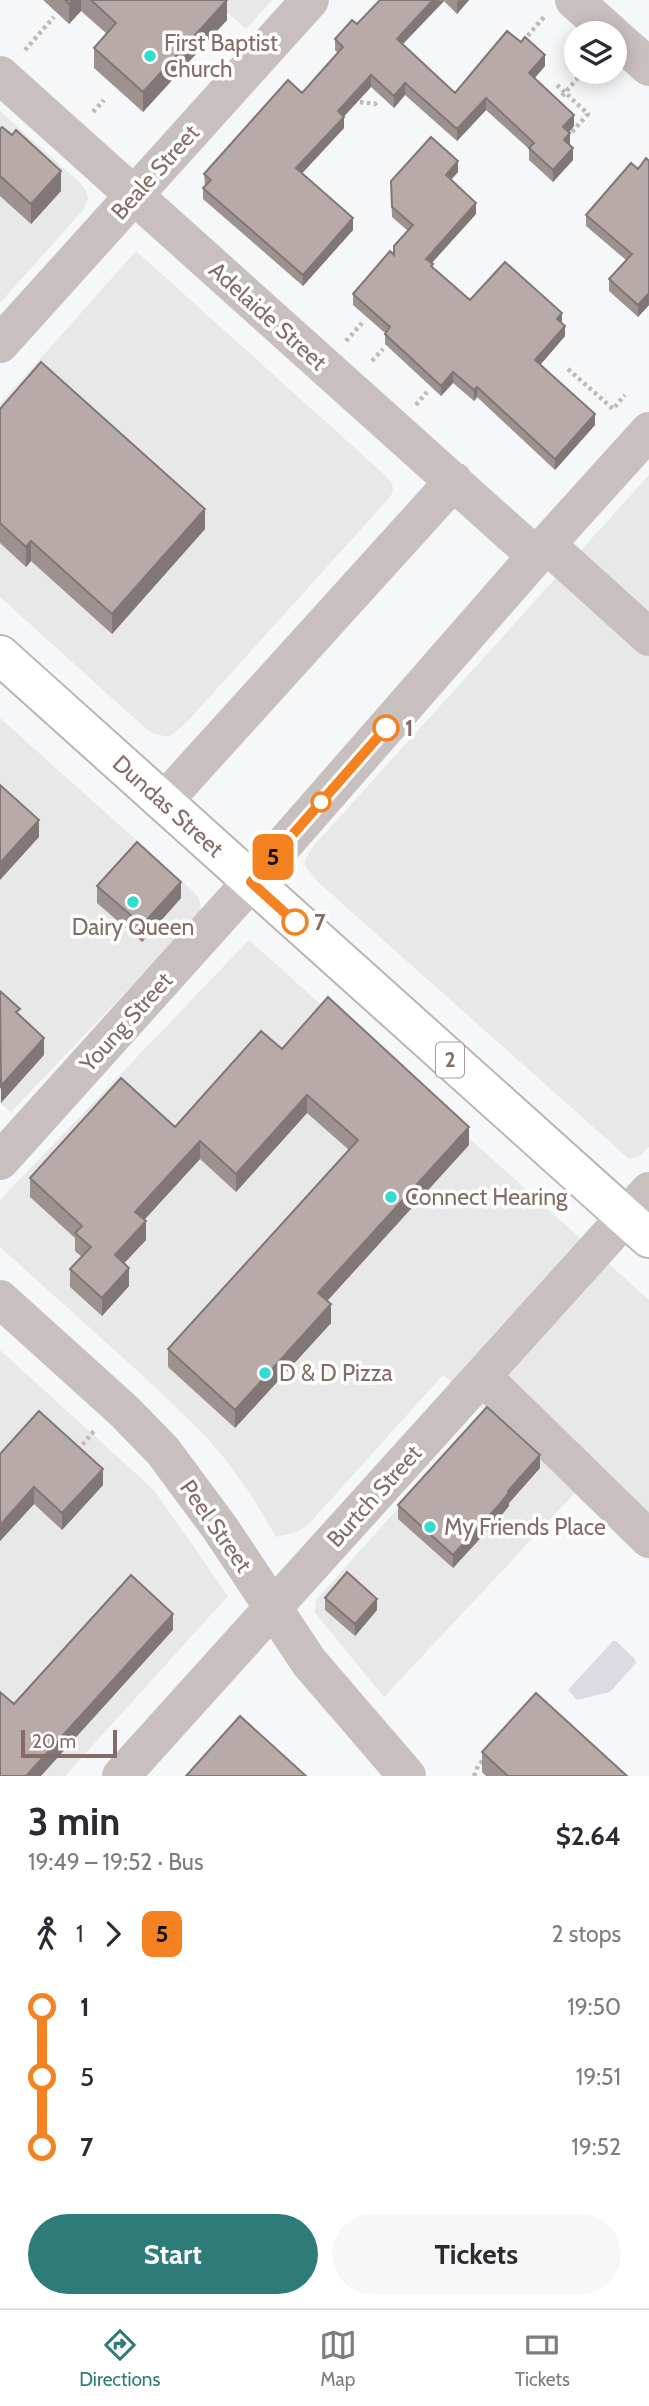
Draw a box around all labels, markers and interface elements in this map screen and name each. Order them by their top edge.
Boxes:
map controls [564,21,627,84]
button: layers [564,21,627,84]
place label: First Baptist Church [164,29,278,83]
marker: First Baptist Church [142,48,158,64]
street label: Beale Street [105,119,205,225]
street label: Adelaide Street [203,256,333,376]
place label: 1 [405,714,414,742]
marker: 1 [373,715,399,741]
street label: Dundas Street [107,749,229,863]
unlabelled marker [311,792,331,812]
line badge: 5 [250,834,296,880]
text: 5 [267,842,279,871]
marker: Dairy Queen [125,894,141,910]
place label: 7 [314,908,326,936]
marker: 7 [282,909,308,935]
place label: Dairy Queen [72,913,194,941]
street label: Young Street [73,966,178,1078]
road number: 2 [436,1042,464,1078]
place label: Connect Hearing [405,1183,568,1211]
marker: Connect Hearing [383,1189,399,1205]
place label: D & D Pizza [279,1359,393,1387]
marker: D & D Pizza [257,1365,273,1381]
street label: Burtch Street [321,1439,427,1553]
street label: Peel Street [174,1475,258,1578]
place label: My Friends Place [444,1513,606,1541]
marker: My Friends Place [422,1519,438,1535]
scale bar [21,1727,117,1759]
text: 20 m [32,1730,76,1753]
text: 3 min [28,1798,120,1845]
text: $2.64 [556,1820,621,1852]
text: 19:49 – 19:52 · Bus [28,1848,203,1876]
icon: walk [28,1915,66,1953]
icon: forward [94,1915,132,1953]
text: 5 [156,1919,168,1948]
text: 1 [76,1920,84,1948]
text: 2 stops [552,1920,621,1948]
text: 1 [80,1991,90,2023]
text: 19:50 [567,1993,621,2021]
text: 5 [80,2061,94,2093]
text: 19:51 [576,2063,621,2091]
text: 7 [80,2131,93,2163]
text: 19:52 [571,2133,621,2161]
button: Start [28,2214,318,2294]
button: Tickets [332,2214,621,2294]
tab: Directions [79,2326,160,2391]
tab: Map [319,2326,357,2391]
tab: Tickets [515,2326,570,2391]

